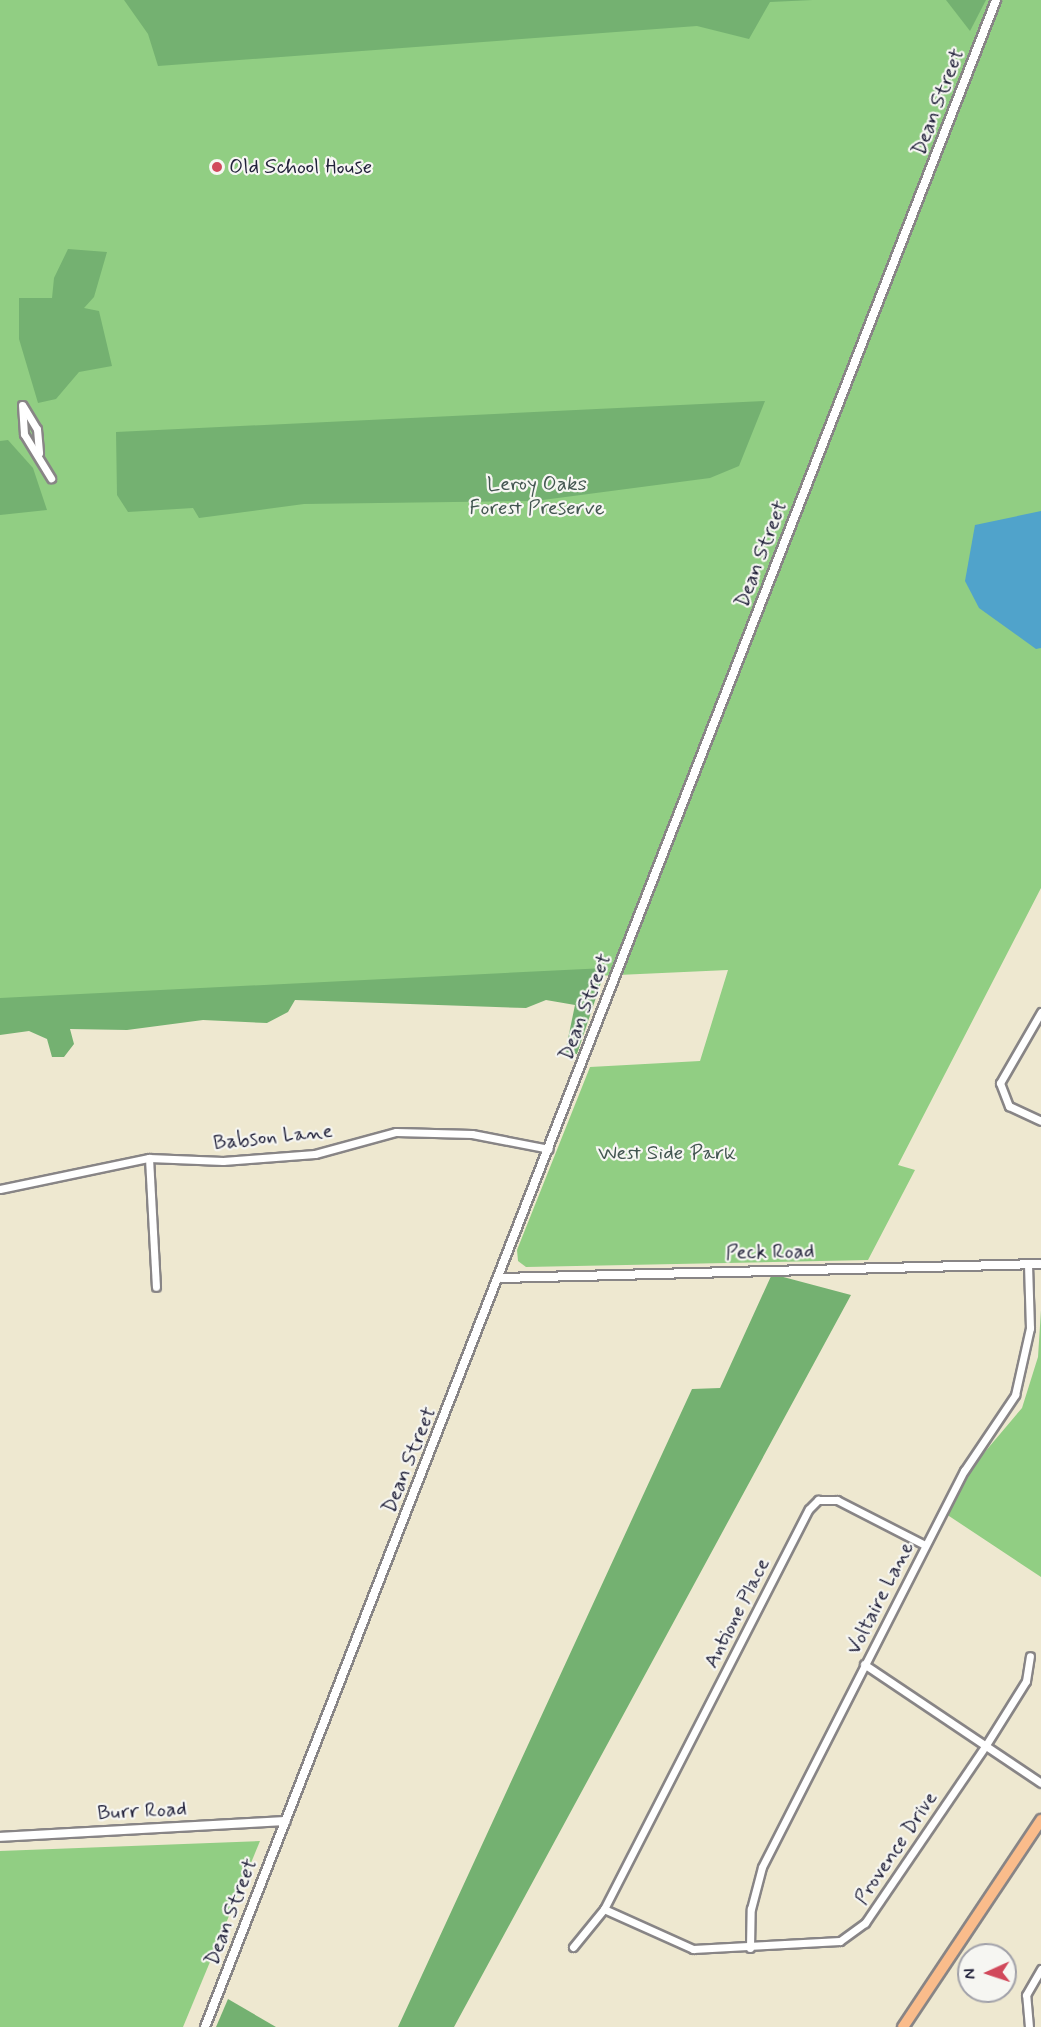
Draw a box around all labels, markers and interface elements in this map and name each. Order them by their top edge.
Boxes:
street label: Dean Street [906,45,970,159]
place label: Old School House [229,154,374,180]
marker: Old School House [210,160,224,174]
park label: Leroy Oaks Forest Preserve [469,471,605,521]
street label: Dean Street [729,497,793,611]
street label: Dean Street [553,950,617,1064]
street label: Babson Lane [215,1118,331,1156]
park label: West Side Park [601,1140,733,1166]
street label: Peck Road [725,1239,815,1265]
street label: Dean Street [376,1404,442,1516]
street label: Voltaire Lane [841,1538,919,1658]
street label: Antione Place [699,1554,775,1672]
street label: Provence Drive [849,1787,943,1909]
street label: Burr Road [97,1796,187,1826]
street label: Dean Street [199,1855,263,1969]
north arrow [957,1943,1017,2003]
text: N [960,1968,981,1980]

